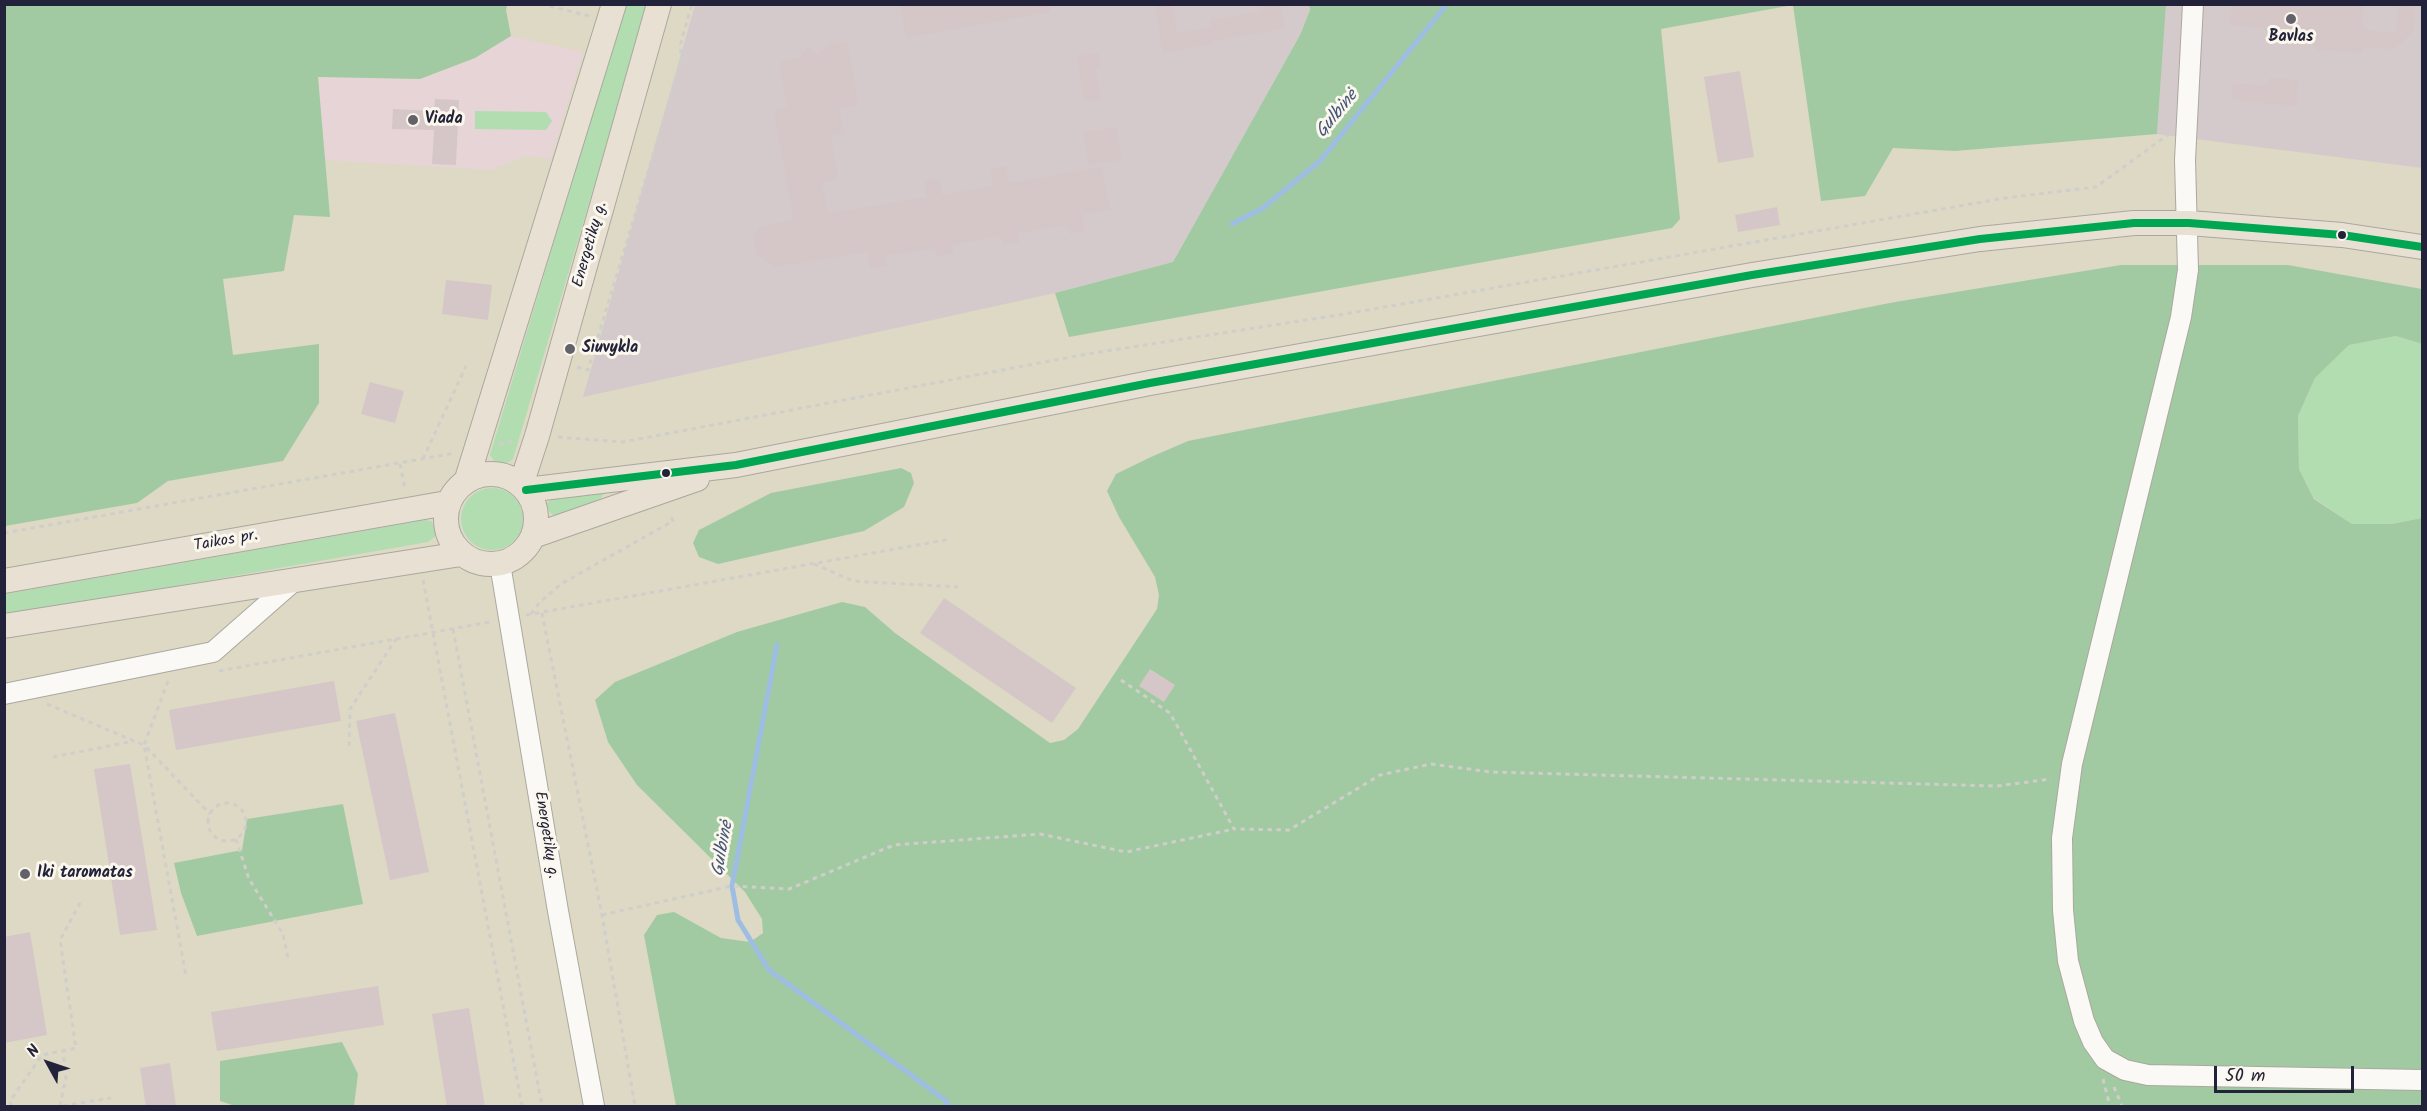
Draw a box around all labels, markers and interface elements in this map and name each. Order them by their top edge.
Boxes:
marker: Bavlas [2284,12,2298,26]
place label: Bavlas [2269,28,2313,48]
water label: Gulbinė [1312,87,1364,143]
place label: Viada [425,110,463,130]
marker: Viada [406,113,420,127]
street label: Energetikų g. [570,200,612,290]
unlabelled marker [2336,229,2348,241]
place label: Siuvykla [582,339,638,359]
marker: Siuvykla [563,342,577,356]
unlabelled marker [660,467,672,479]
street label: Taikos pr. [193,527,259,557]
street label: Energetikų g. [529,790,561,880]
water label: Gulbinė [709,820,739,878]
place label: Iki taromatas [37,864,133,884]
marker: Iki taromatas [18,867,32,881]
north arrow [18,1033,78,1093]
text: N [21,1039,47,1063]
scale bar [2217,1054,2356,1092]
text: 50 m [2225,1062,2265,1091]

